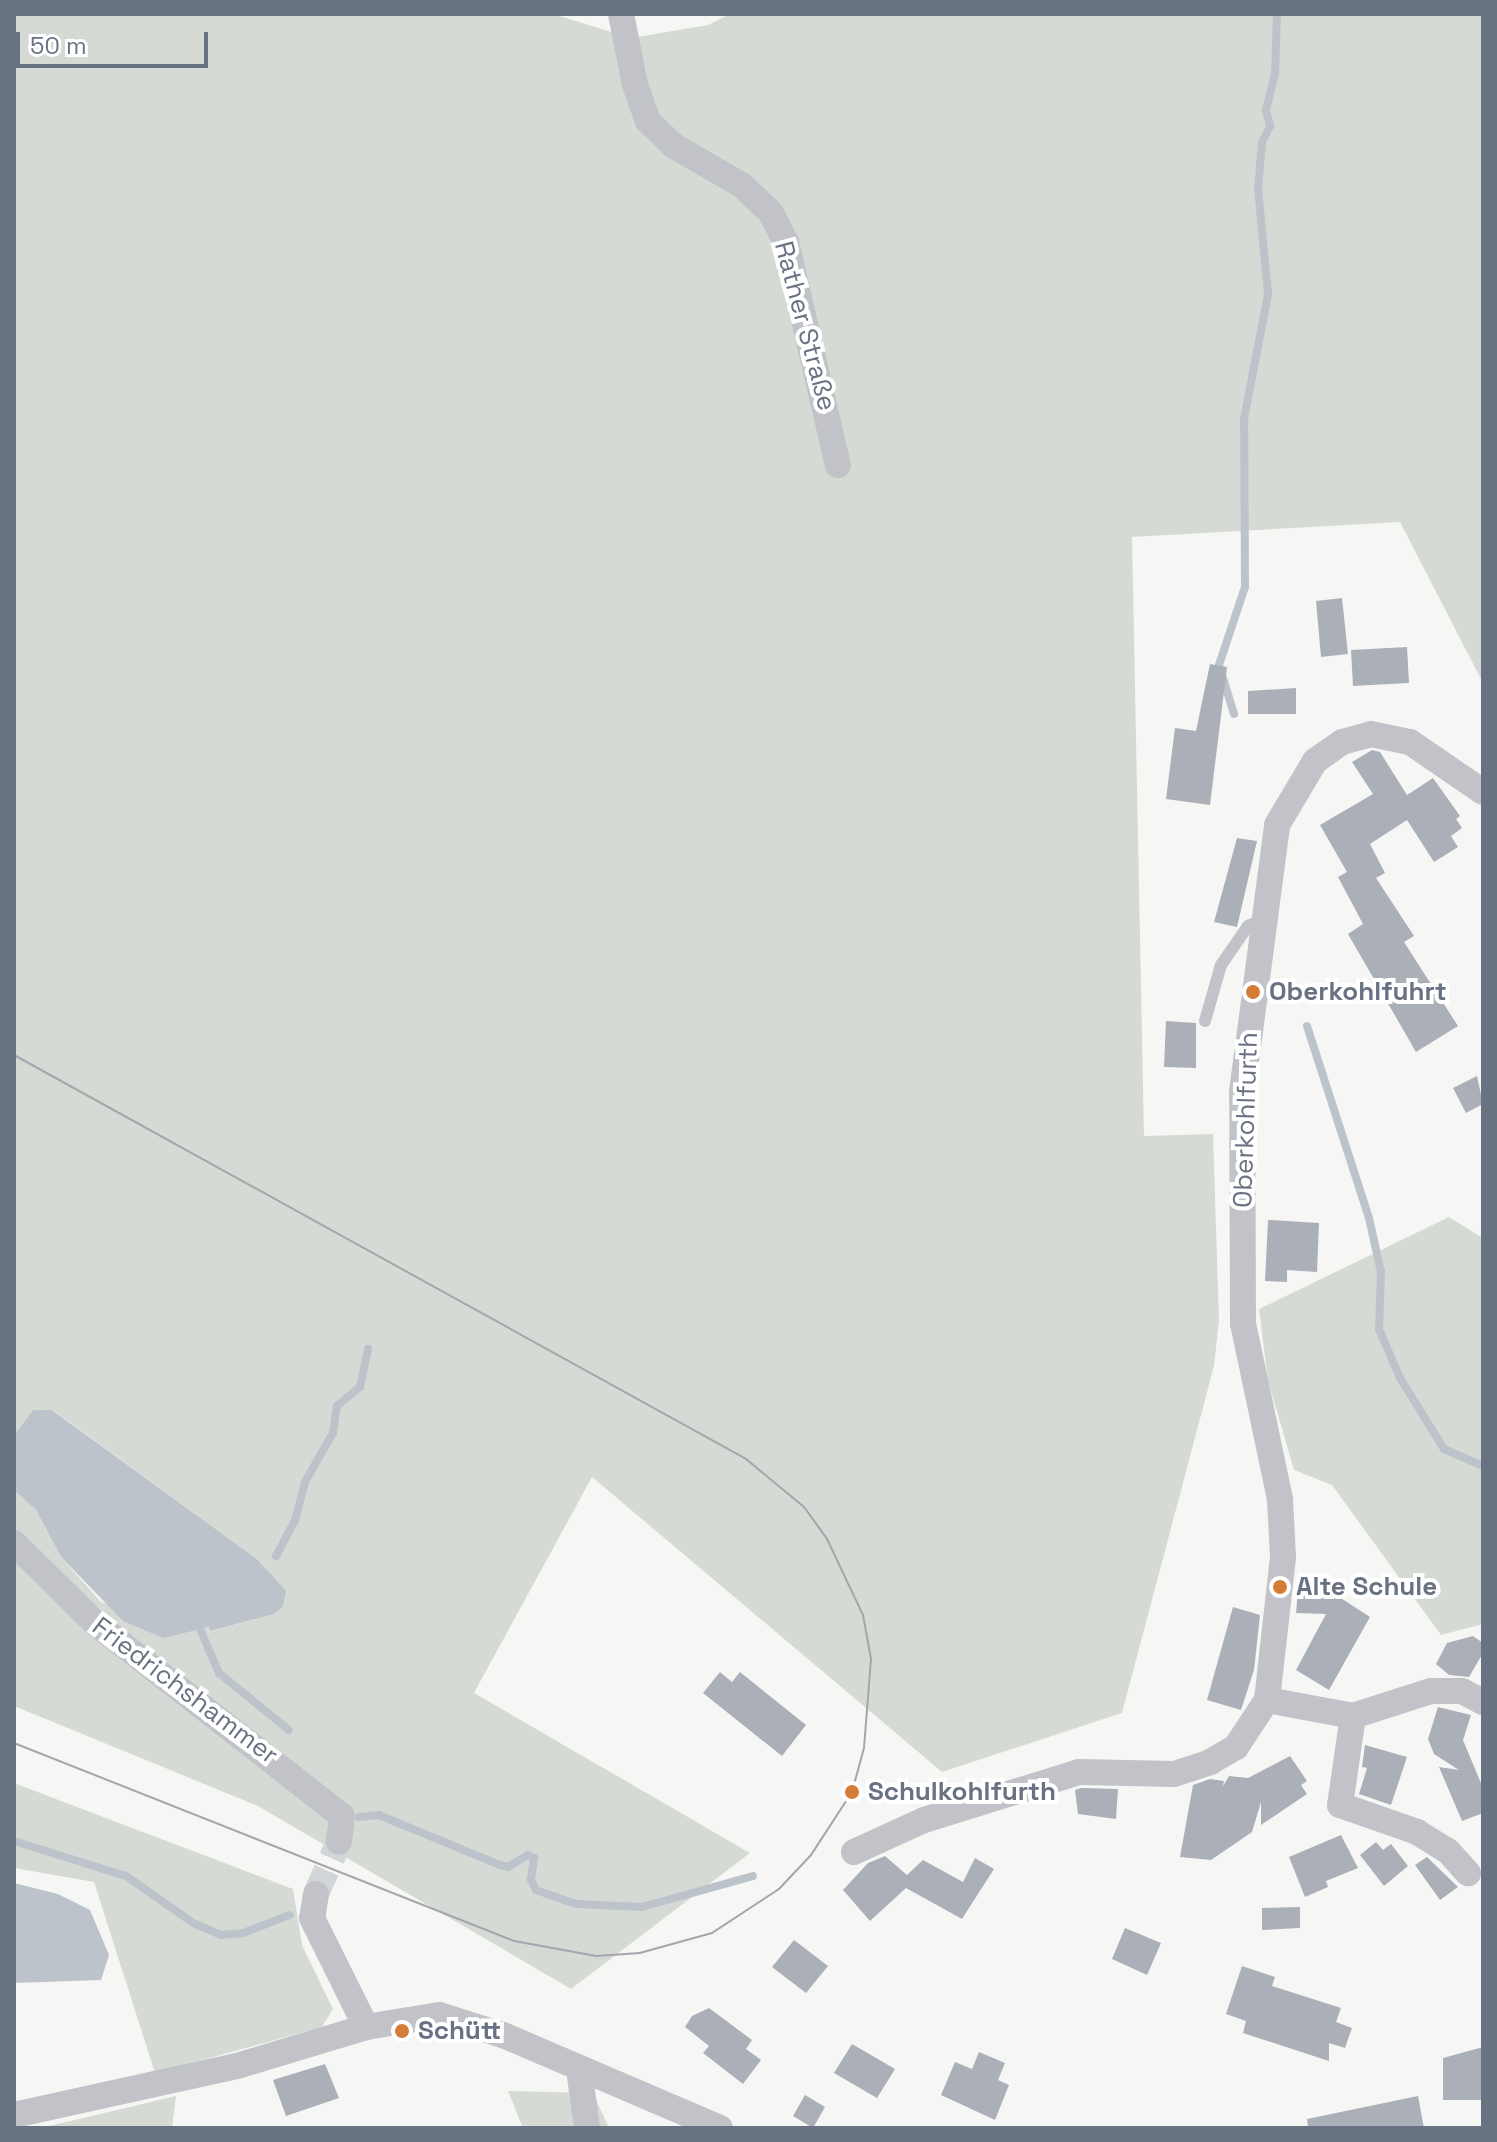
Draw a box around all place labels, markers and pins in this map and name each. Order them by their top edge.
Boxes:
place label: Oberkohlfuhrt [1269,976,1447,1008]
marker: Oberkohlfuhrt [1244,983,1262,1001]
place label: Alte Schule [1296,1571,1437,1603]
marker: Alte Schule [1271,1578,1289,1596]
place label: Schulkohlfurth [868,1776,1056,1808]
marker: Schulkohlfurth [843,1783,861,1801]
place label: Schütt [418,2015,501,2047]
marker: Schütt [393,2022,411,2040]

